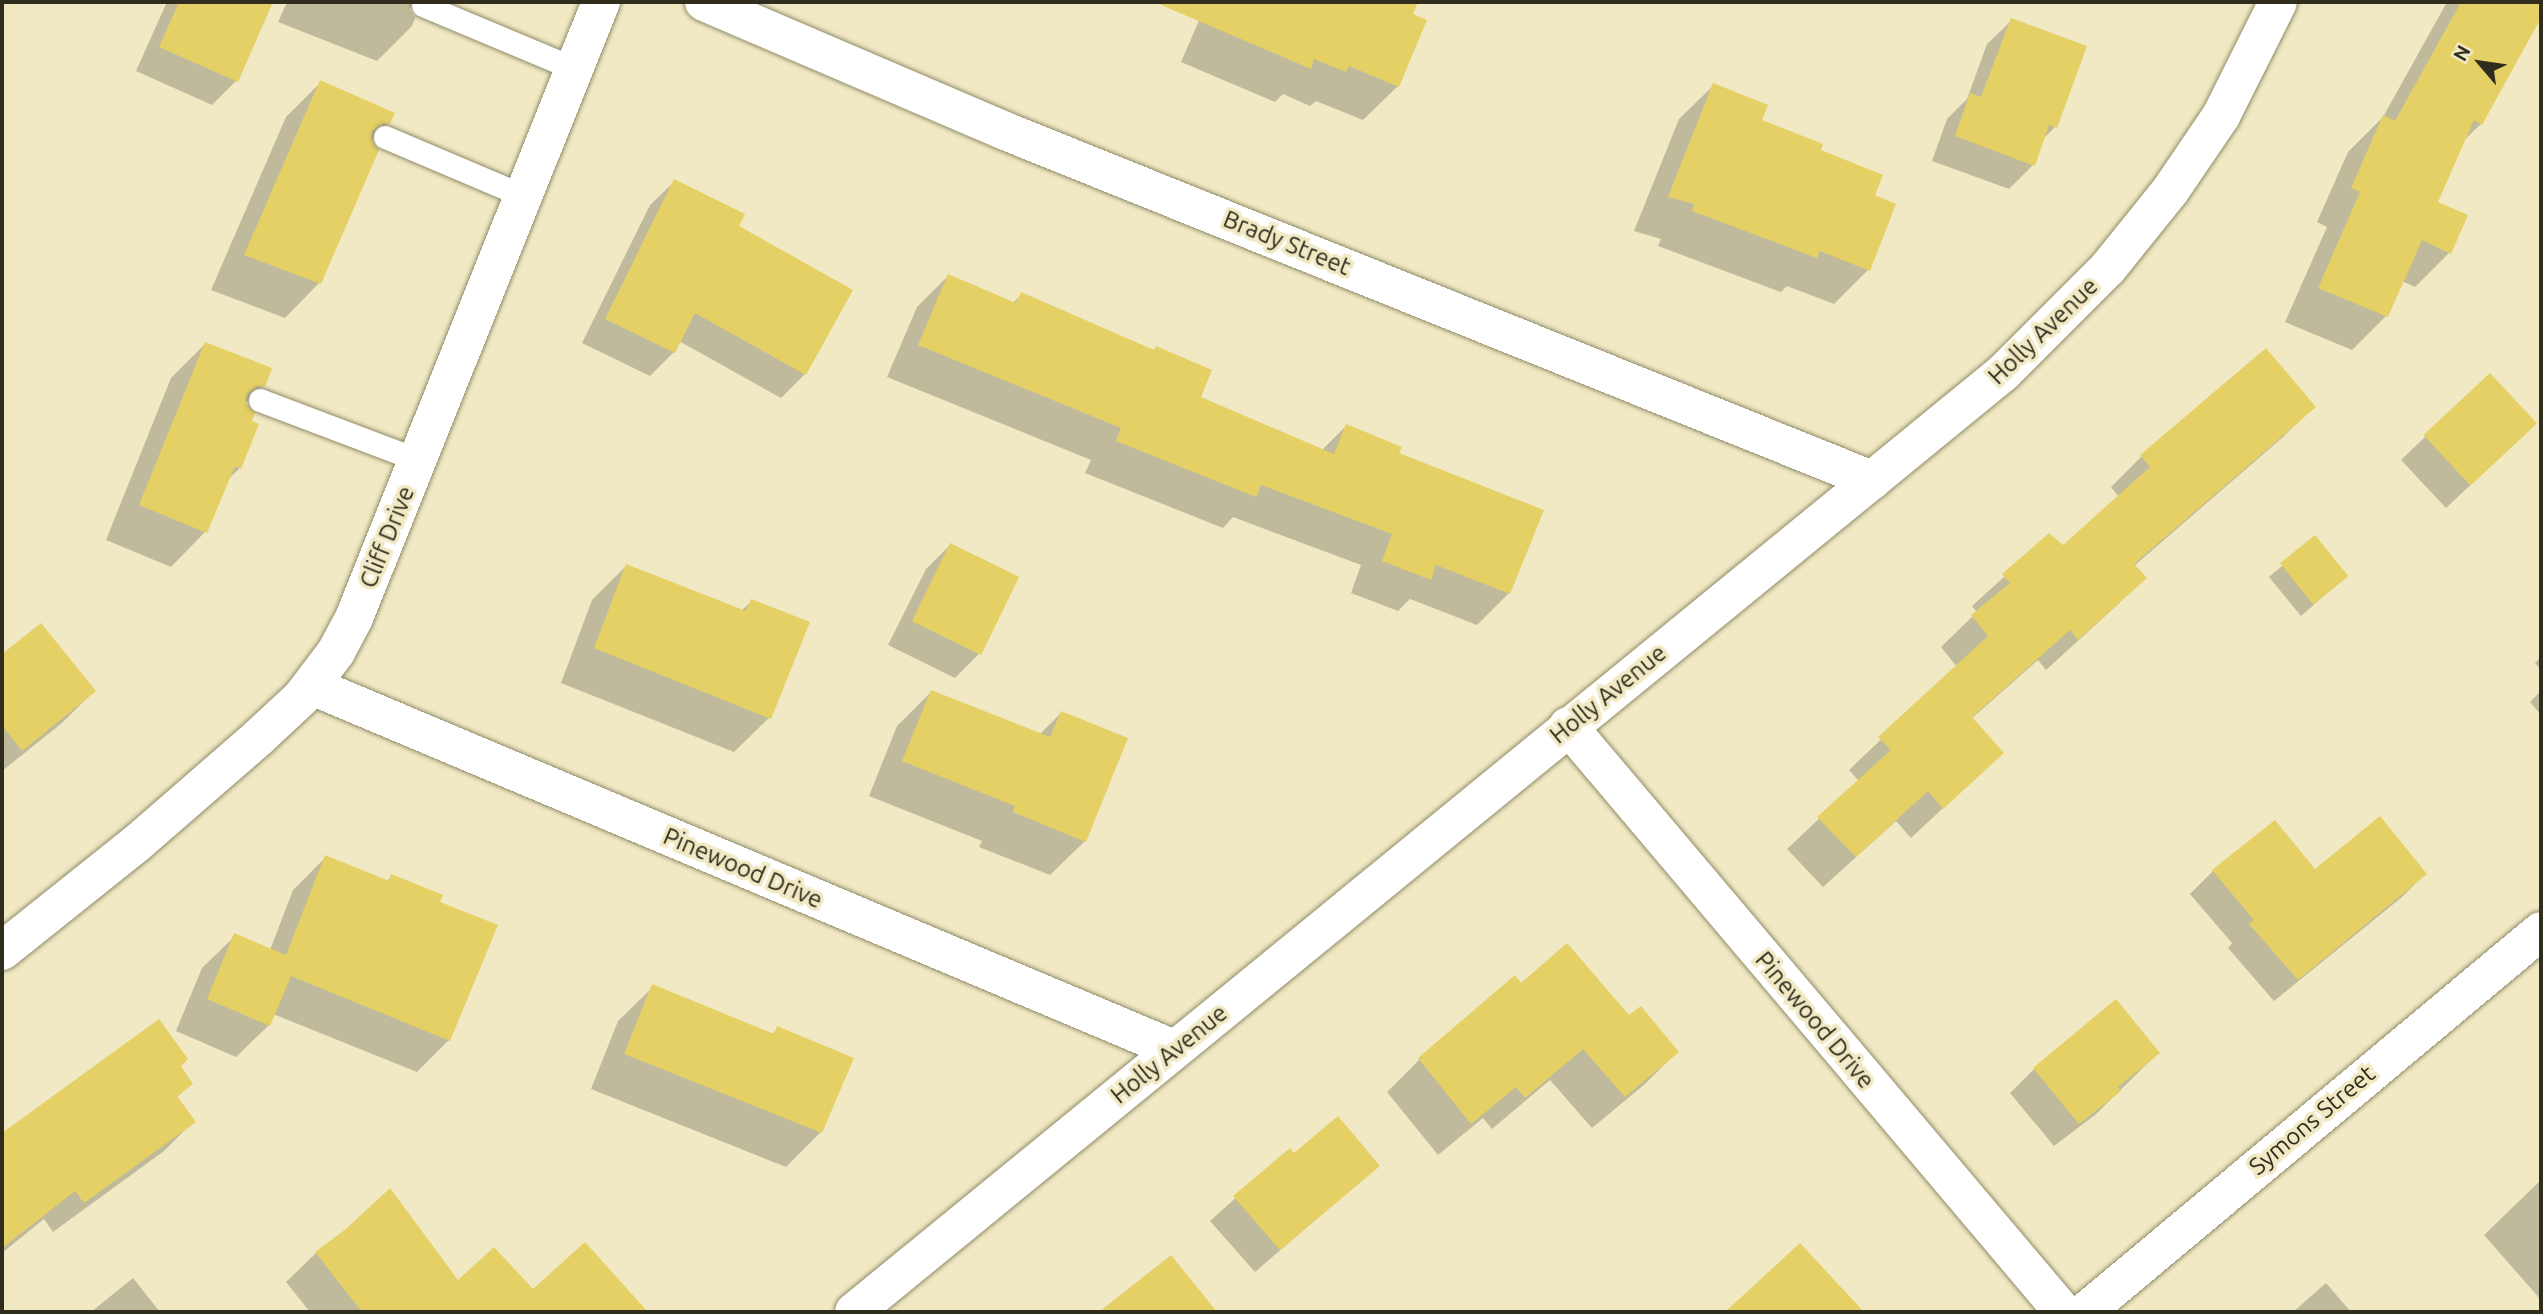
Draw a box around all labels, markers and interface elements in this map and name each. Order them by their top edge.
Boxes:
north arrow [2445,28,2515,98]
text: N [2449,41,2475,64]
street label: Brady Street [1219,204,1355,282]
street label: Holly Avenue [1982,272,2104,390]
street label: Cliff Drive [354,482,420,592]
street label: Holly Avenue [1544,638,1672,750]
street label: Pinewood Drive [659,822,827,914]
street label: Pinewood Drive [1749,946,1881,1094]
street label: Holly Avenue [1105,998,1233,1110]
street label: Symons Street [2243,1059,2381,1181]

